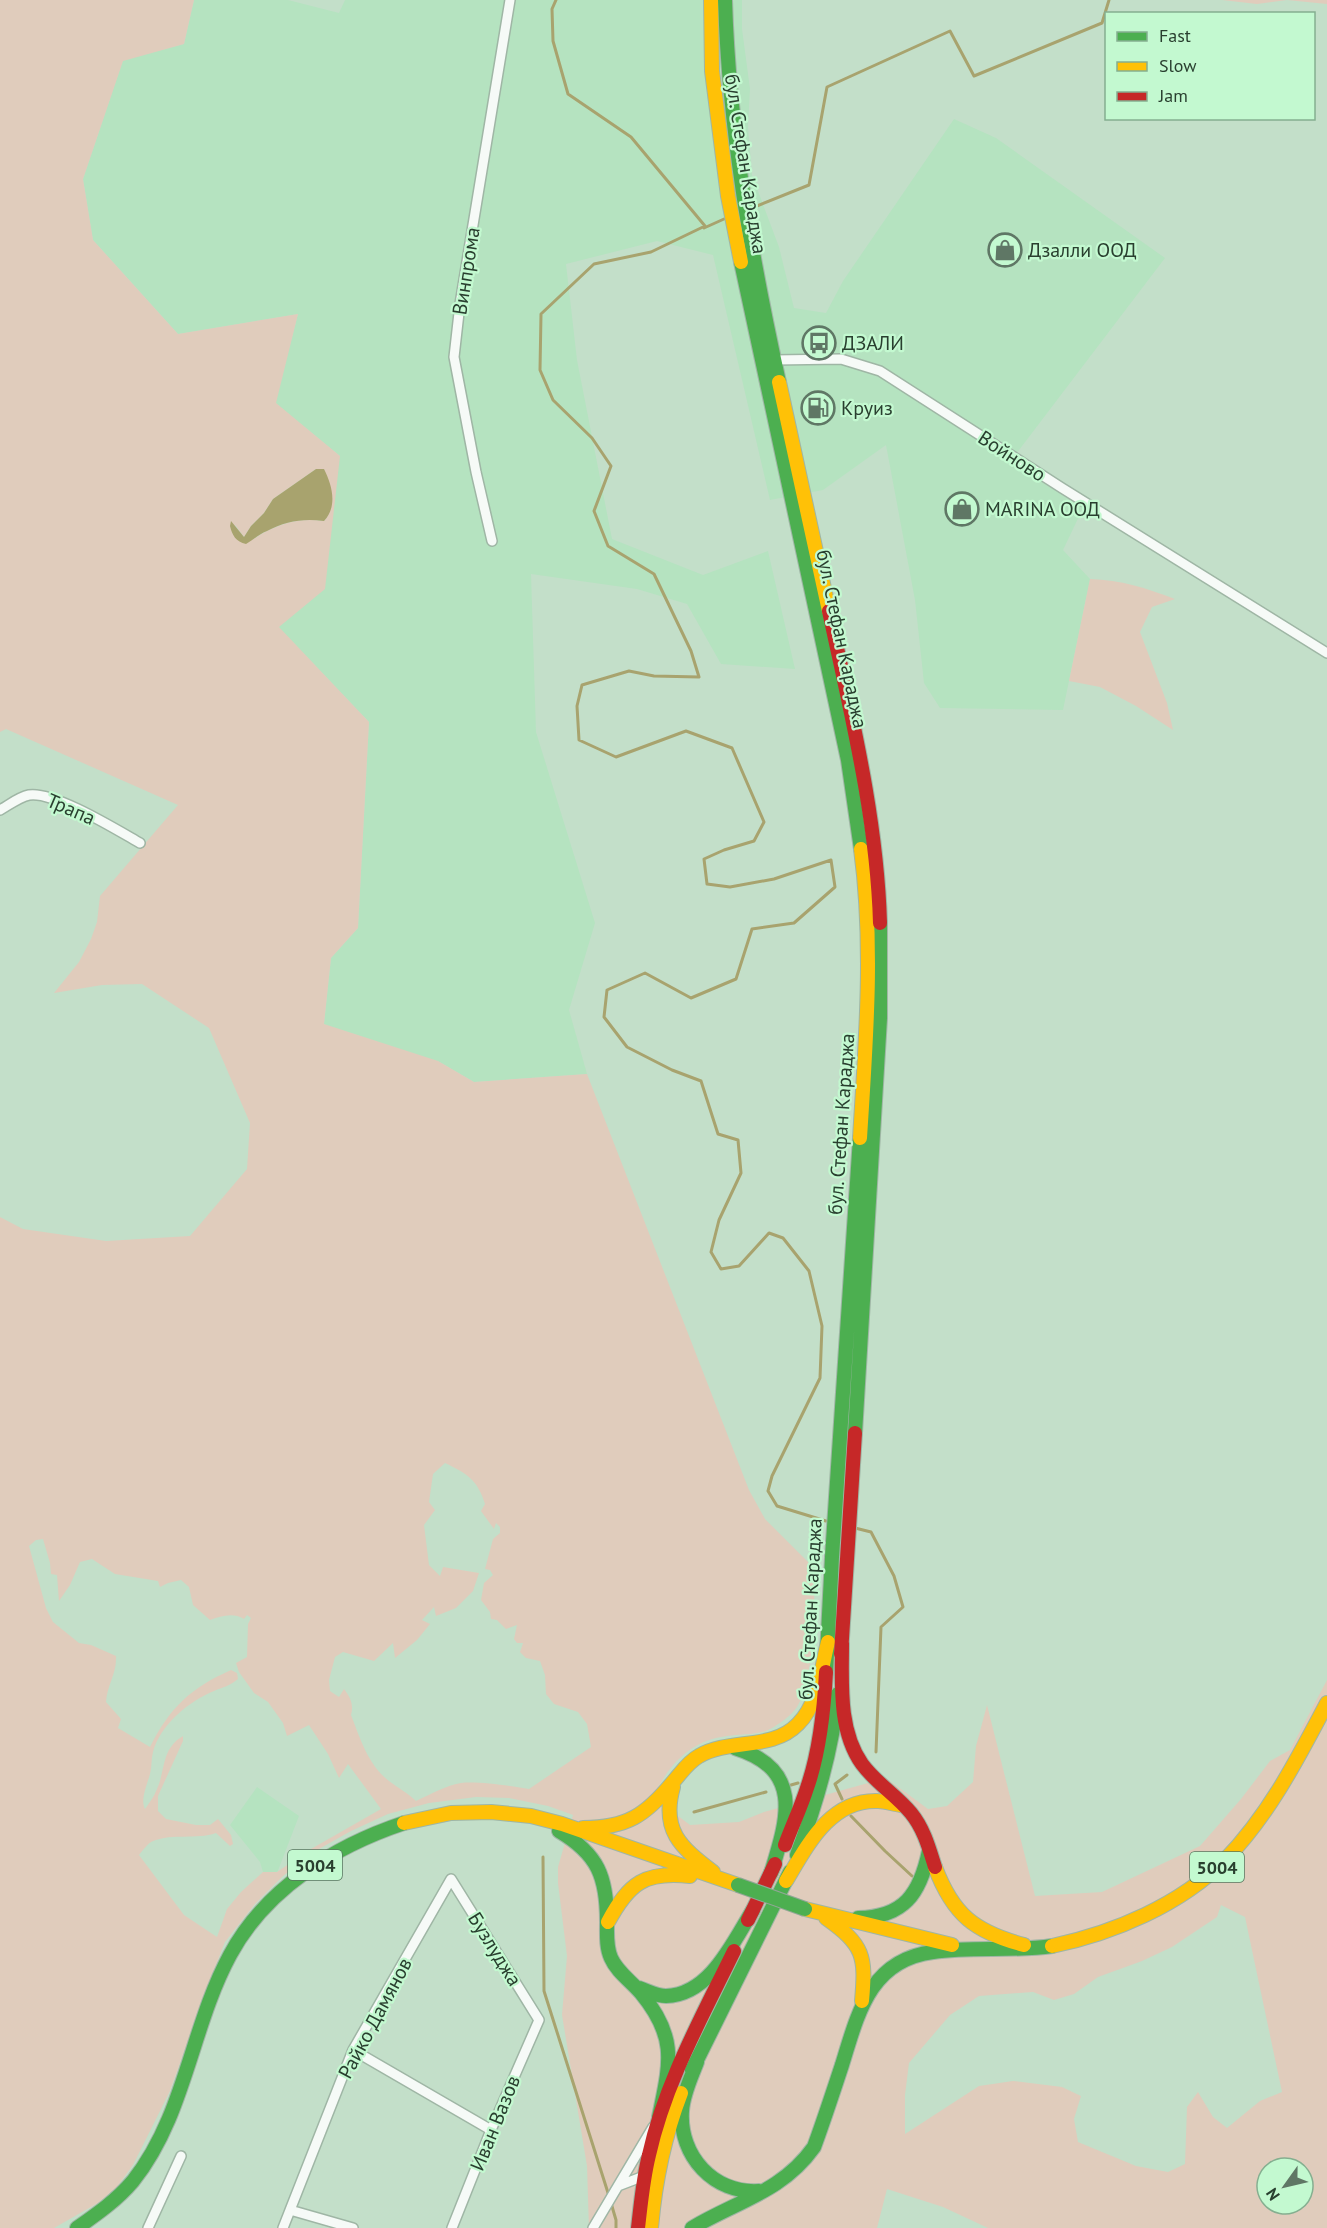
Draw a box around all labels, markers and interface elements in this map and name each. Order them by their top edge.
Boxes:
legend [1105,12,1315,120]
text: Fast [1159,24,1191,47]
text: Slow [1159,54,1197,77]
street label: бул. Стефан Караджа [719,72,773,256]
text: Jam [1158,84,1188,107]
street label: Винпрома [446,225,486,317]
shop icon: Дзалли ООД [987,232,1023,268]
place label: Дзалли ООД [1028,237,1137,263]
bus stop icon: ДЗАЛИ [801,325,837,361]
place label: ДЗАЛИ [842,330,904,356]
fuel station icon: Круиз [800,390,836,426]
place label: Круиз [841,395,893,421]
street label: Войново [973,425,1051,487]
shop icon: MARINA ООД [944,491,980,527]
place label: MARINA ООД [985,496,1100,522]
street label: бул. Стефан Караджа [810,547,874,731]
street label: Трапа [43,787,99,831]
street label: бул. Стефан Караджа [822,1032,860,1216]
street label: бул. Стефан Караджа [792,1518,828,1700]
road number: 5004 [288,1850,342,1880]
road number: 5004 [1190,1852,1244,1882]
street label: Бузлуджа [462,1907,528,1991]
street label: Райко Дамянов [332,1953,418,2083]
street label: Иван Вазов [464,2071,526,2175]
north arrow [1255,2156,1315,2216]
text: N [1261,2184,1284,2204]

